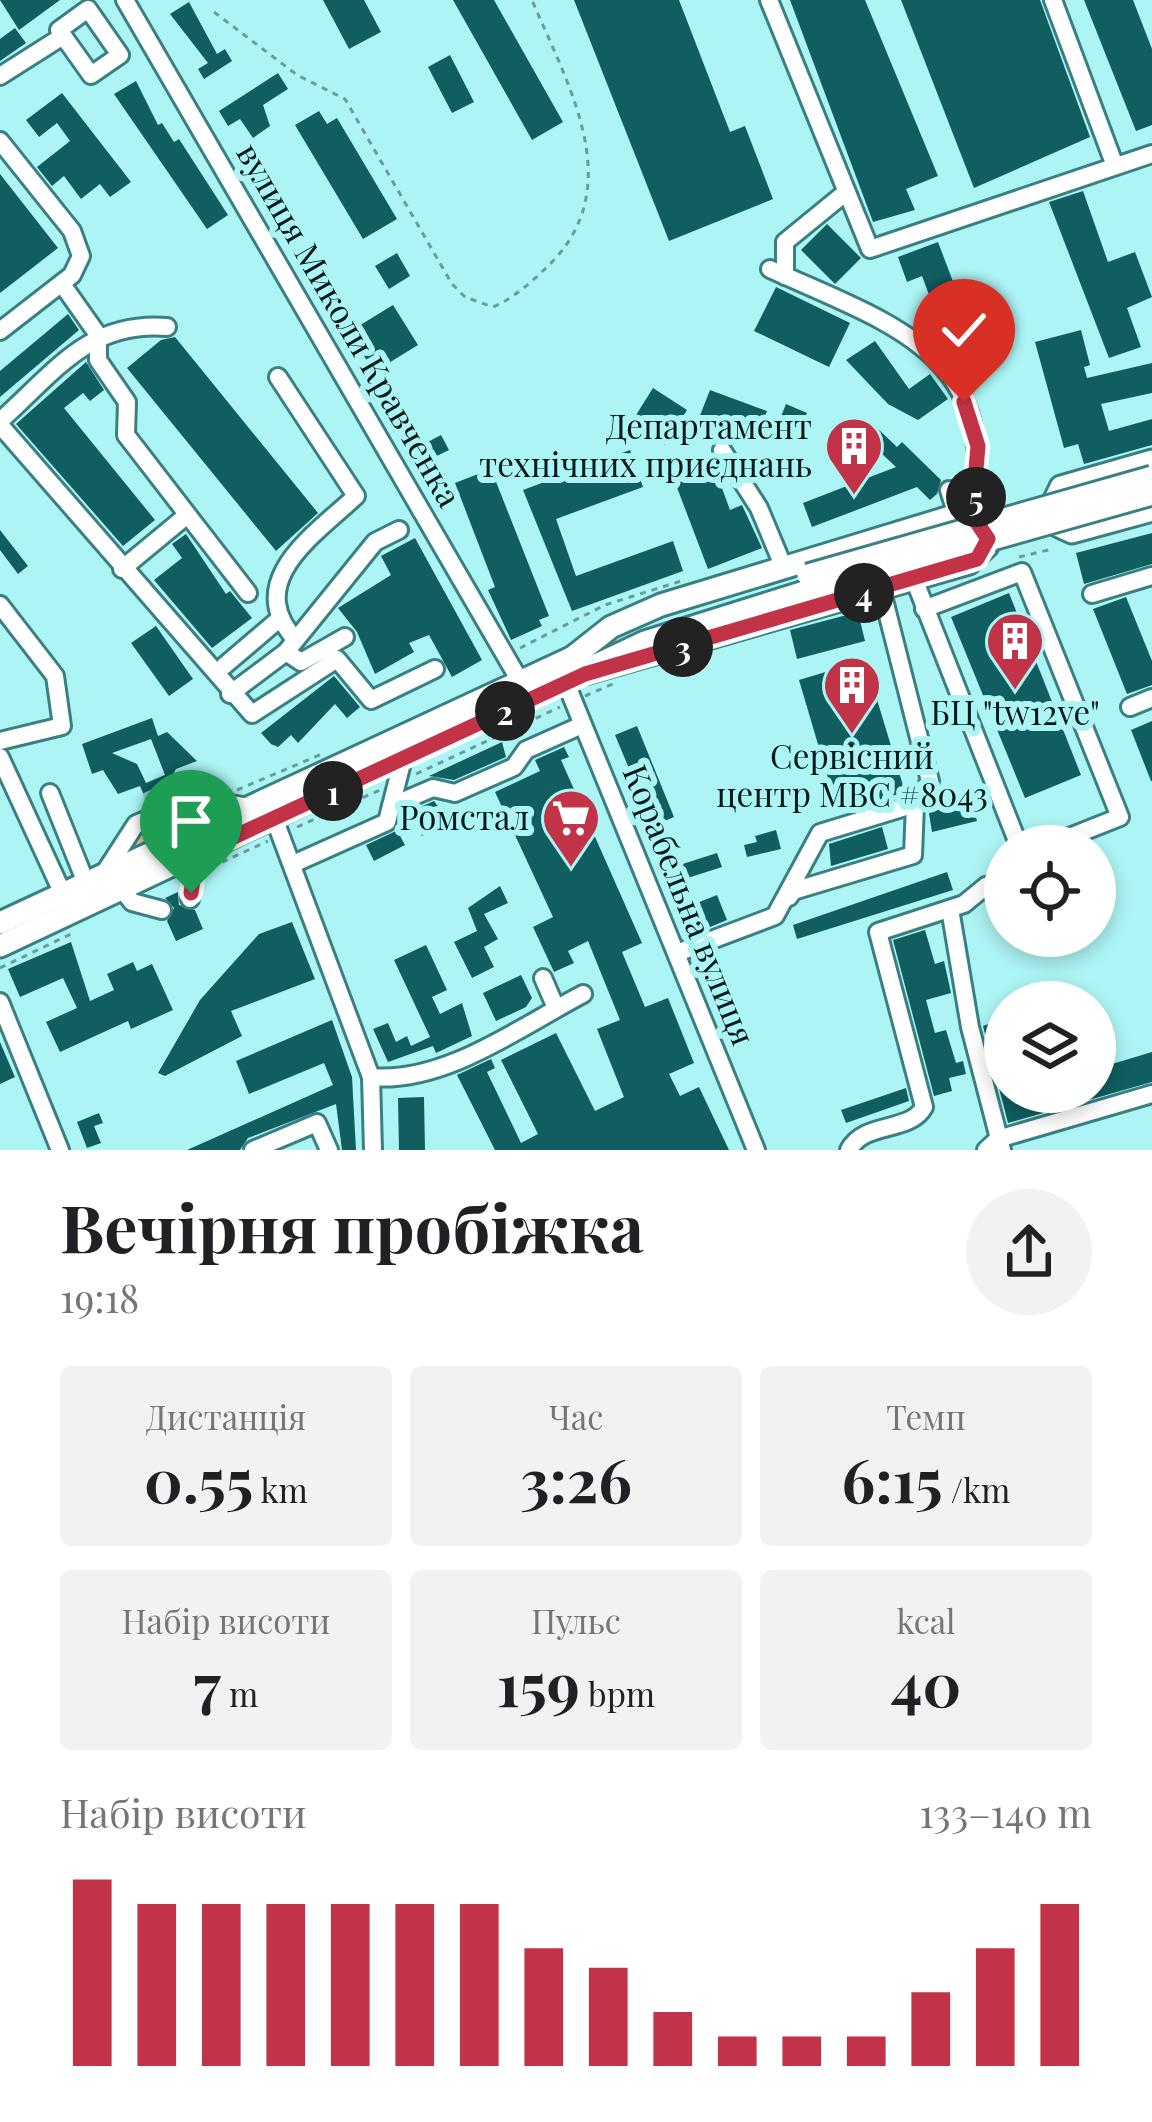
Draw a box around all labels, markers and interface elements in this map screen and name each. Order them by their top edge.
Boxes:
street label: вулиця Миколи Кравченка [228,134,473,515]
pin [913,279,1015,402]
icon: check [931,297,997,363]
place label: Департамент технічних приєднань [479,403,812,485]
building icon: Департамент технічних приєднань [823,415,885,497]
pin: 5 [946,467,1006,527]
text: 5 [968,475,984,519]
pin: 4 [834,563,894,623]
text: 4 [855,571,873,615]
building icon: БЦ "tw12ve" [984,610,1046,692]
pin: 3 [653,617,713,677]
text: 3 [675,625,691,669]
building icon: Сервісний центр МВС #8043 [821,654,883,736]
pin: 2 [475,681,535,741]
text: 2 [496,689,514,733]
place label: БЦ "tw12ve" [930,689,1100,733]
place label: Сервісний центр МВС #8043 [716,733,988,815]
street label: Корабельна вулиця [615,758,767,1051]
pin: 1 [303,761,363,821]
text: 1 [327,769,339,813]
pin [140,770,242,893]
supermarket icon: Ромстал [540,787,602,869]
icon: arrive [158,788,224,854]
place label: Ромстал [399,794,529,838]
map controls [984,825,1116,1113]
button: locate [984,825,1116,957]
button: layers [984,981,1116,1113]
text: Вечірня пробіжка [60,1182,644,1270]
button: share [966,1189,1092,1315]
text: 19:18 [60,1271,139,1323]
text: Дистанція [146,1394,306,1438]
text: Час [549,1394,603,1438]
text: Темп [886,1394,966,1438]
text: 0.55 [144,1438,253,1518]
text: 3:26 [520,1438,632,1518]
text: 6:15 [842,1438,942,1518]
text: km [253,1467,308,1511]
text: /km [942,1467,1010,1511]
text: Набір висоти [122,1598,330,1642]
text: Пульс [531,1598,621,1642]
text: kcal [896,1598,956,1642]
text: 7 [194,1642,221,1722]
text: 159 [497,1642,580,1722]
text: 40 [891,1642,961,1722]
text: m [221,1671,258,1715]
text: bpm [580,1671,655,1715]
text: Набір висоти [60,1786,306,1838]
text: 133–140 m [919,1786,1092,1838]

